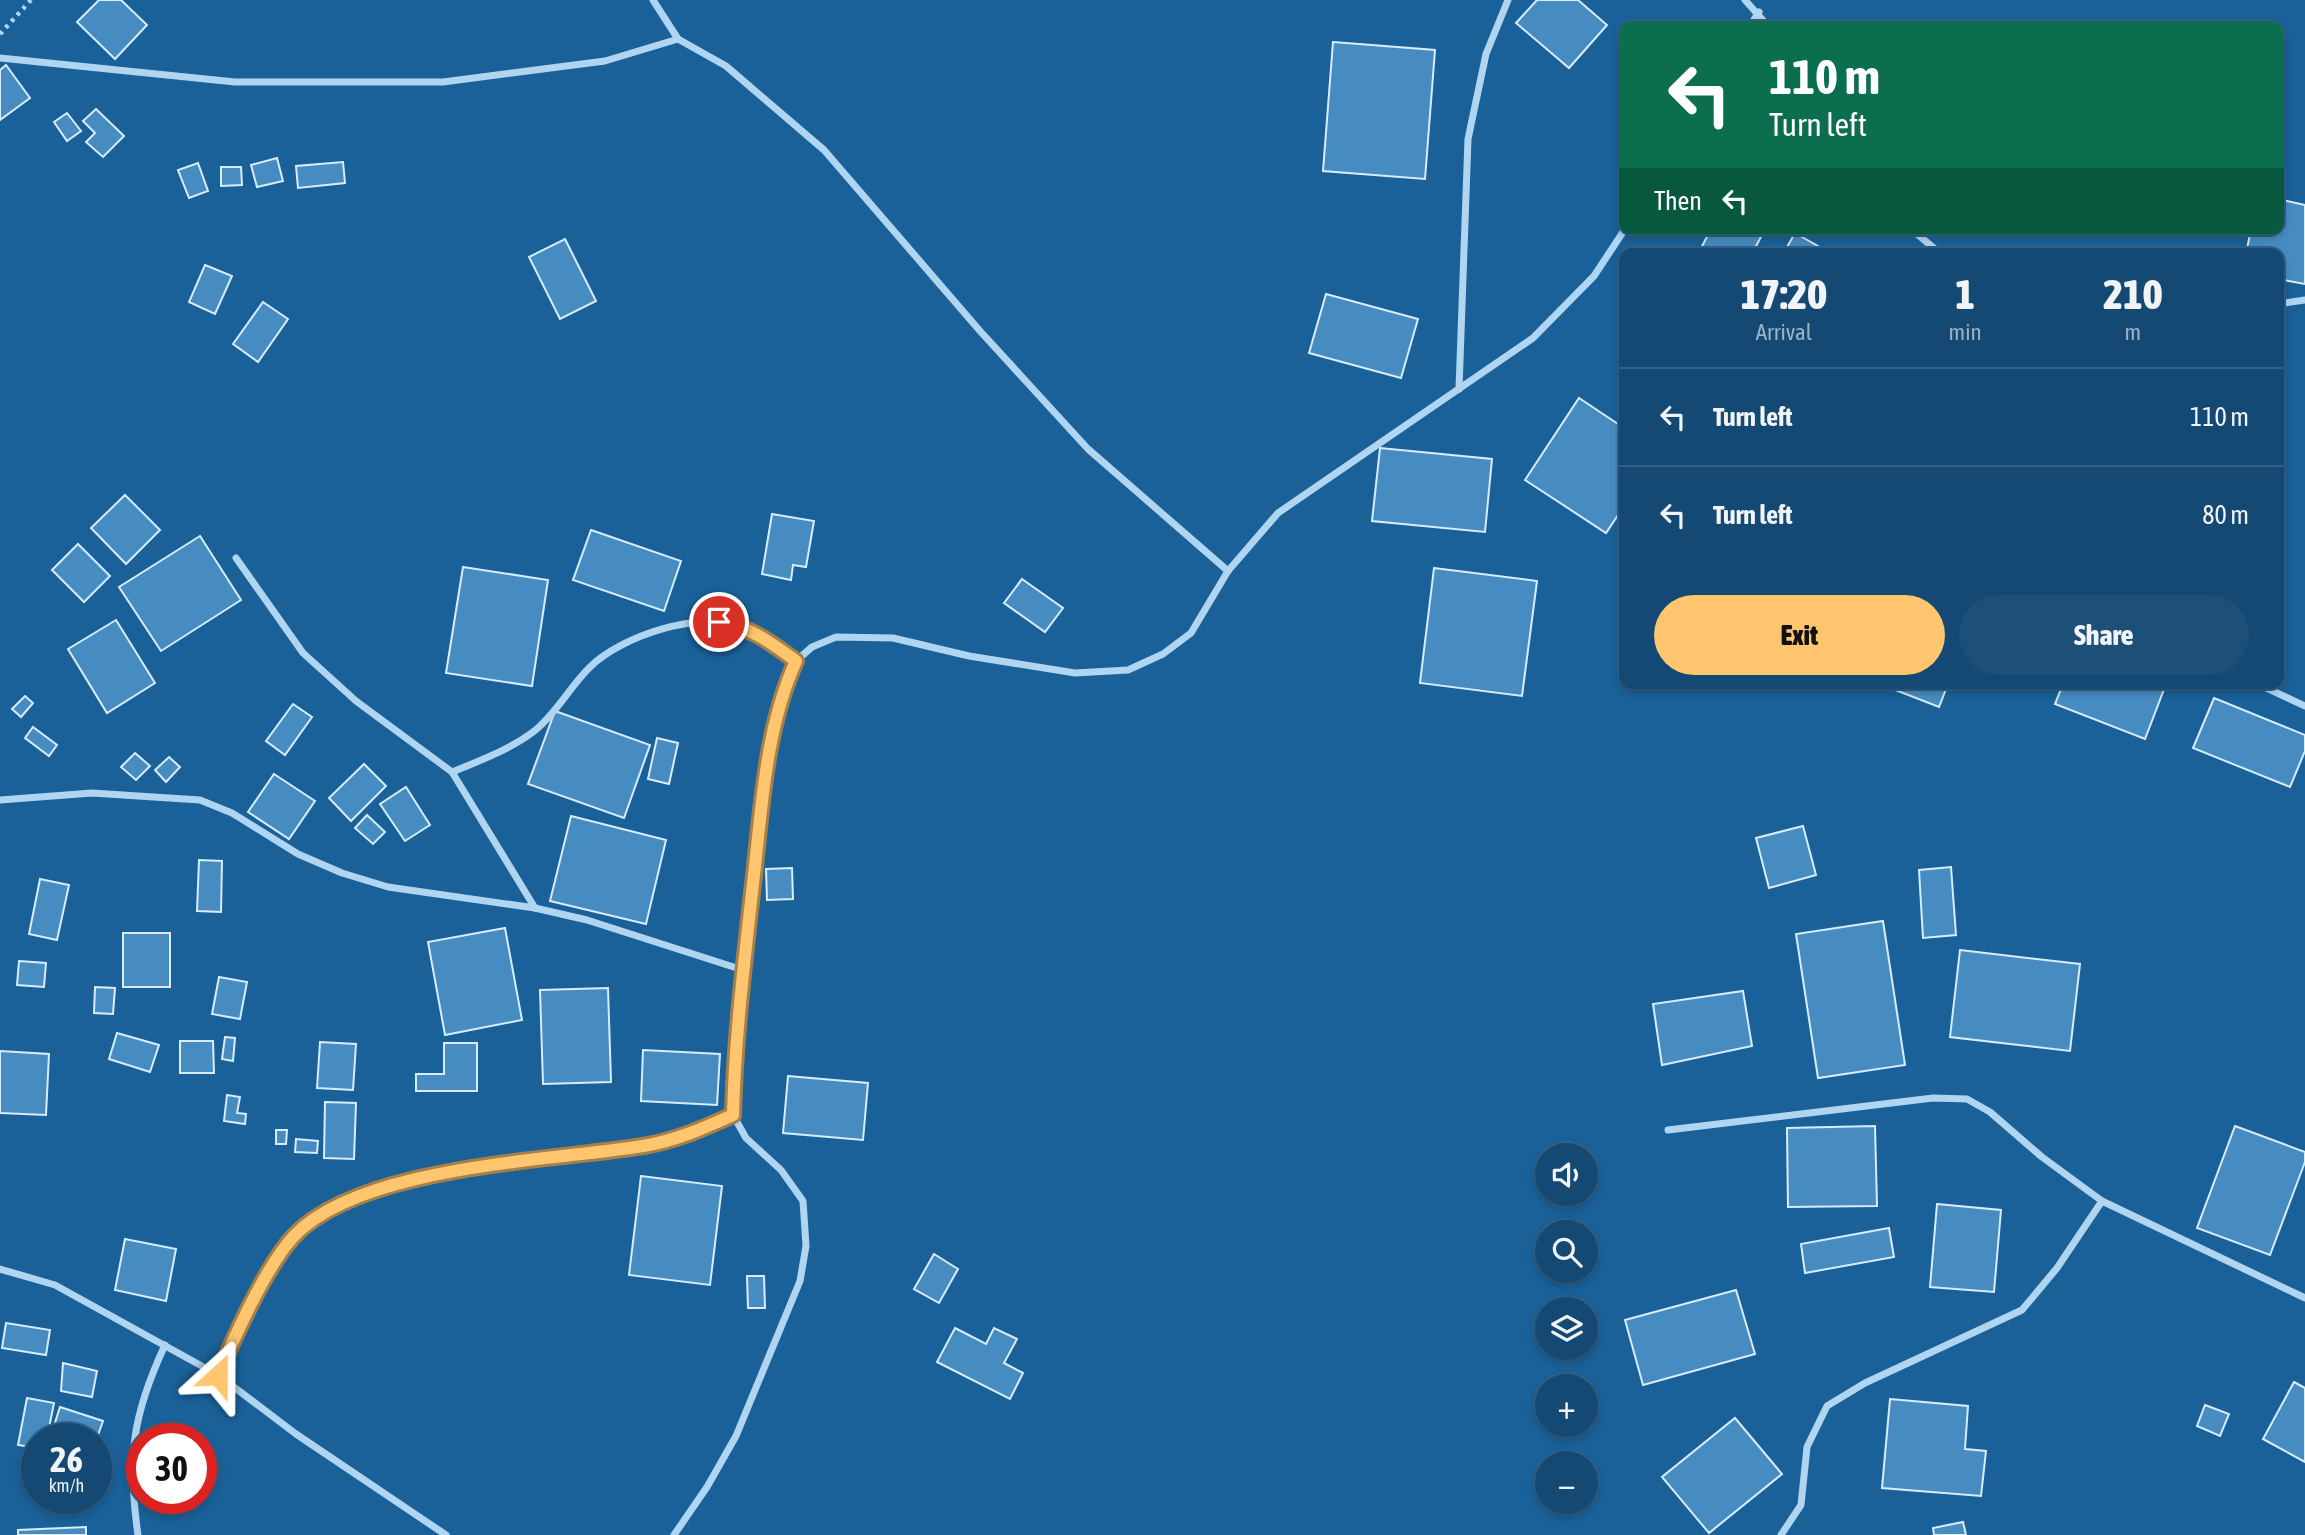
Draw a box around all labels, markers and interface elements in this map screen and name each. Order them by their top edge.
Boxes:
text: 110 m [1769,48,1880,104]
icon: left [1654,49,1745,140]
text: Turn left [1769,106,1867,143]
icon: left [1716,182,1754,220]
text: Then [1654,186,1702,216]
text: 17:20 [1741,270,1827,318]
text: 1 [1955,270,1975,318]
text: 210 [2103,270,2162,318]
text: Arrival [1756,319,1812,345]
text: min [1949,319,1982,345]
text: m [2125,319,2141,345]
icon: left [1654,398,1692,436]
text: Turn left [1713,402,1793,432]
text: 110 m [2190,402,2249,432]
icon: left [1654,496,1692,534]
text: Turn left [1713,500,1793,530]
text: 80 m [2202,500,2249,530]
pin [689,592,749,652]
button: Exit [1654,595,1945,675]
button: Share [1959,595,2249,675]
icon: arrive [700,603,738,641]
map controls [1535,1143,1598,1514]
button: sound [1535,1143,1598,1206]
button: search [1535,1220,1598,1283]
button: layers [1535,1297,1598,1360]
position arrow [181,1338,255,1412]
button: + [1535,1374,1598,1437]
speed limit sign: 30 [126,1423,217,1514]
text: 26 [50,1439,83,1479]
button: − [1535,1451,1598,1514]
text: km/h [49,1475,84,1496]

